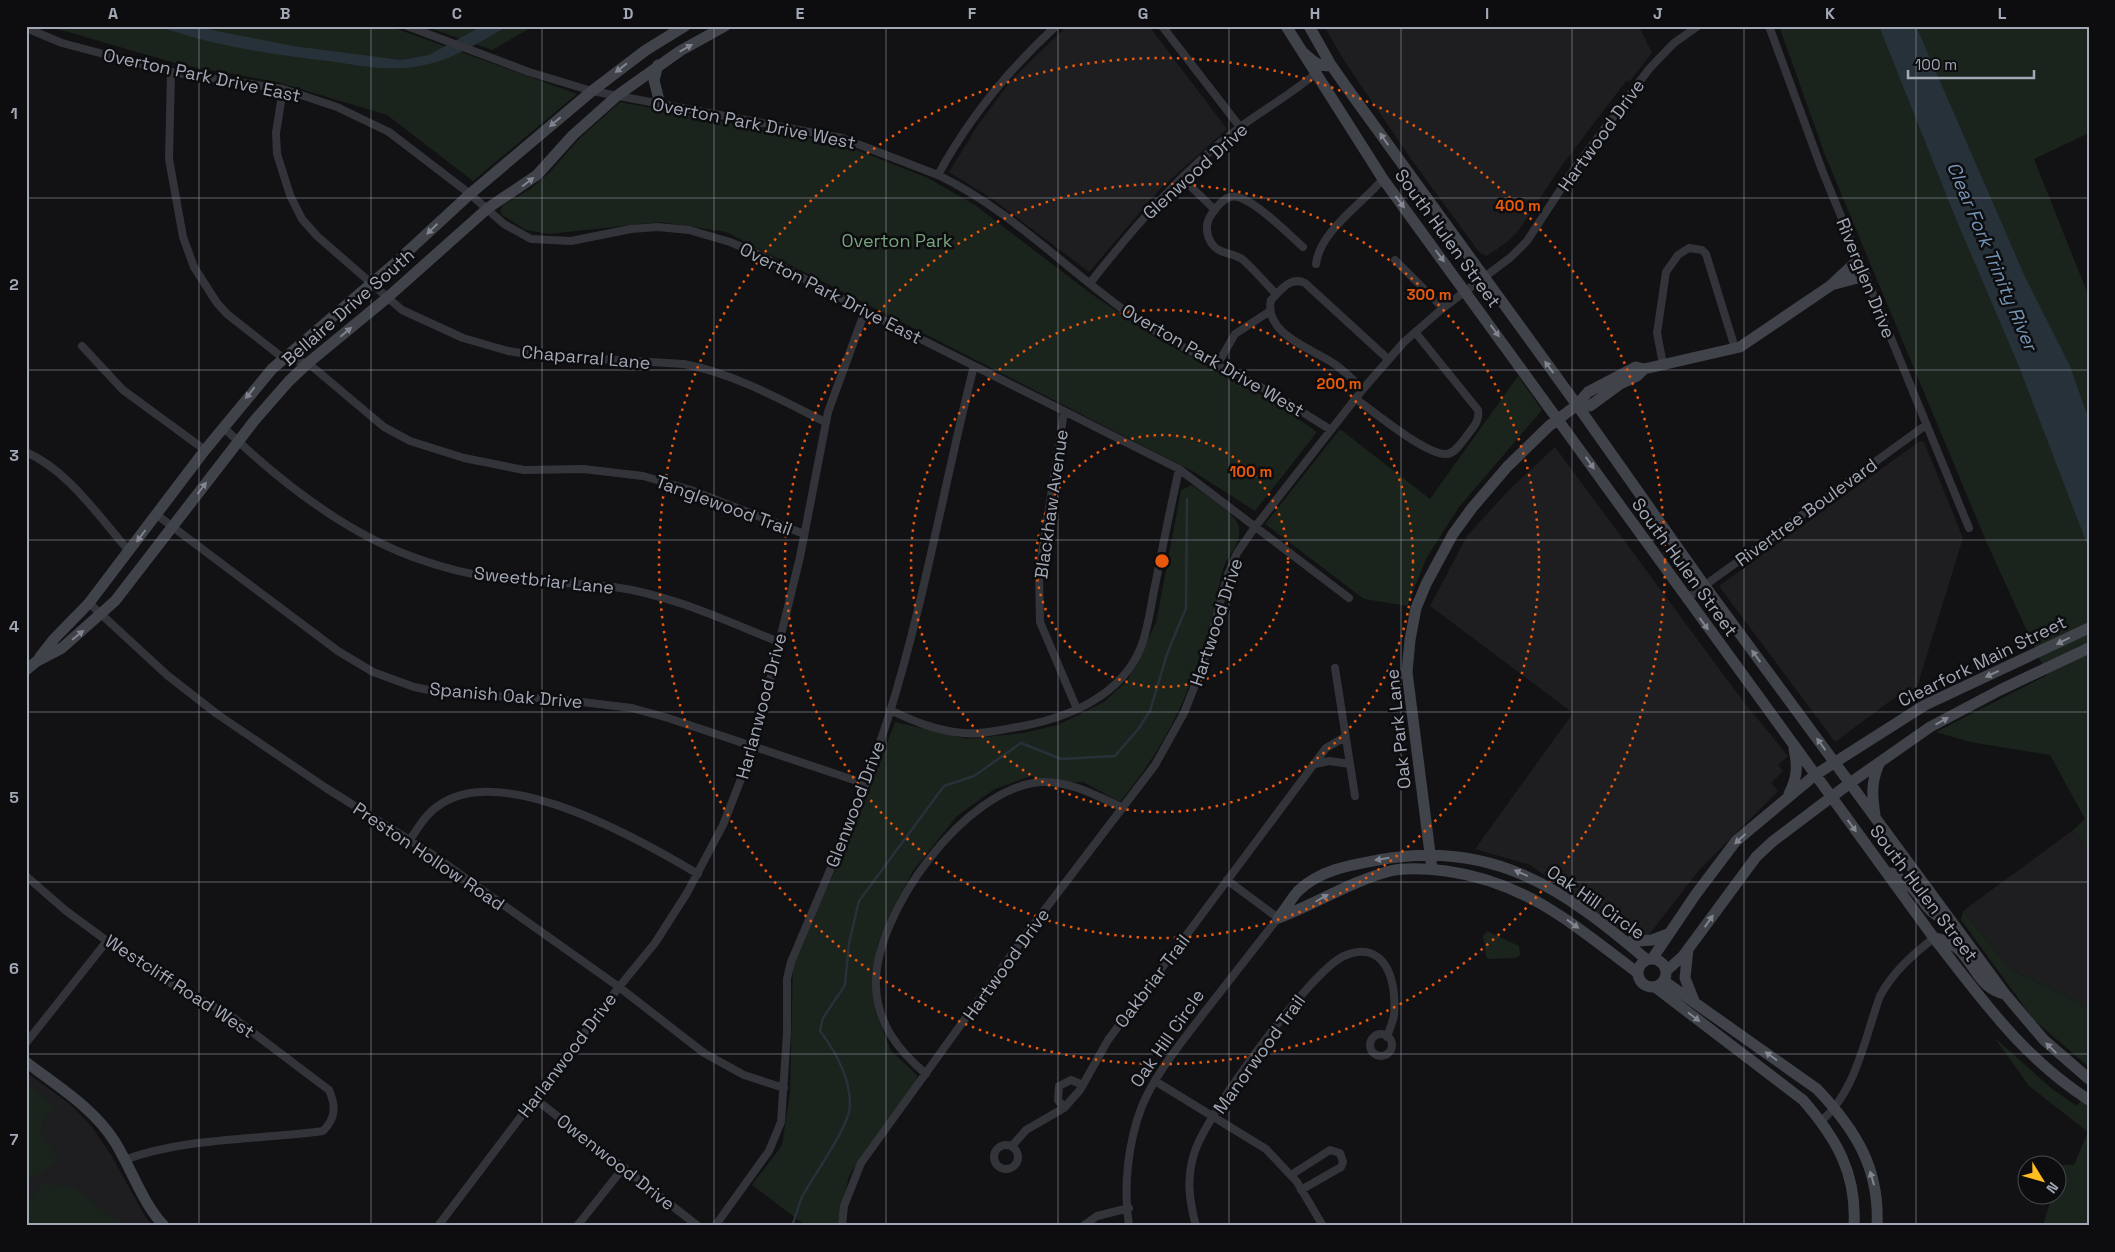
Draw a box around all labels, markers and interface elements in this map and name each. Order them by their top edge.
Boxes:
text: A [108,3,118,24]
text: B [280,3,290,24]
text: C [452,3,462,24]
text: D [623,3,633,24]
text: E [796,3,805,24]
text: F [968,3,977,24]
text: G [1138,3,1148,24]
text: H [1310,3,1320,24]
text: I [1485,3,1489,24]
text: J [1653,3,1663,24]
text: K [1825,3,1835,24]
text: L [1998,3,2007,24]
street label: Overton Park Drive East [101,43,303,107]
one-way arrow [680,43,693,52]
scale bar [1908,48,2034,80]
text: 100 m [1915,55,1957,74]
one-way arrow [614,63,628,73]
street label: Hartwood Drive [1553,74,1649,196]
street label: Overton Park Drive West [650,92,858,154]
text: 1 [10,103,18,124]
one-way arrow [548,117,561,128]
street label: Glenwood Drive [1138,118,1252,224]
one-way arrow [1379,132,1389,146]
water label: Clear Fork Trinity River [1941,158,2044,356]
street label: South Hulen Street [1390,164,1506,312]
one-way arrow [521,176,534,187]
one-way arrow [1395,195,1405,209]
text: 400 m [1495,196,1541,215]
street label: Riverglen Drive [1831,215,1901,341]
one-way arrow [426,222,438,234]
park label: Overton Park [842,229,953,252]
street label: Overton Park Drive East [736,237,926,349]
street label: Bellaire Drive South [277,243,419,371]
one-way arrow [1434,249,1445,262]
text: 2 [9,274,19,295]
text: 300 m [1406,285,1452,304]
street label: Overton Park Drive West [1118,298,1308,422]
one-way arrow [1490,324,1500,338]
one-way arrow [339,326,351,338]
street label: Chaparral Lane [521,340,651,374]
one-way arrow [1544,360,1554,374]
text: 200 m [1317,374,1361,393]
one-way arrow [244,387,255,400]
street label: Blackhaw Avenue [1029,428,1073,580]
text: 3 [9,445,19,466]
street label: Rivertree Boulevard [1731,453,1881,571]
one-way arrow [1585,456,1595,470]
text: 100 m [1230,462,1272,481]
street label: Tanglewood Trail [652,470,796,540]
one-way arrow [197,481,207,495]
street label: South Hulen Street [1627,493,1743,641]
one-way arrow [135,530,146,543]
centre of rings [1153,552,1171,570]
street label: Hartwood Drive [1185,555,1247,689]
street label: Sweetbriar Lane [473,561,615,599]
street label: Clearfork Main Street [1894,610,2070,712]
text: 4 [9,616,19,637]
one-way arrow [1699,617,1710,630]
one-way arrow [71,629,84,640]
street label: Harlanwood Drive [730,630,792,782]
one-way arrow [2055,637,2070,645]
one-way arrow [1751,649,1761,663]
street label: Oak Park Lane [1380,668,1416,790]
one-way arrow [1985,671,1999,679]
street label: Spanish Oak Drive [429,677,583,713]
one-way arrow [1936,716,1949,725]
street label: Glenwood Drive [820,737,890,871]
one-way arrow [1816,737,1826,751]
text: 5 [9,787,19,808]
street label: Preston Hollow Road [349,797,509,915]
one-way arrow [1847,819,1857,833]
street label: South Hulen Street [1865,820,1983,966]
one-way arrow [1734,833,1746,845]
one-way arrow [1373,856,1389,864]
street label: Oak Hill Circle [1542,860,1650,944]
one-way arrow [1514,869,1528,877]
one-way arrow [1316,893,1329,902]
street label: Hartwood Drive [958,903,1054,1025]
one-way arrow [1704,914,1714,928]
one-way arrow [1566,919,1579,929]
street label: Westcliff Road West [101,929,259,1043]
street label: Oakbriar Trail [1109,930,1195,1032]
text: 6 [9,958,19,979]
street label: Oak Hill Circle [1125,984,1209,1092]
street label: Harlanwood Drive [513,988,621,1122]
street label: Manorwood Trail [1208,990,1310,1118]
one-way arrow [1687,1011,1700,1022]
one-way arrow [2046,1042,2058,1054]
one-way arrow [1764,1051,1778,1061]
street label: Owenwood Drive [552,1109,680,1215]
text: 7 [10,1129,19,1150]
north arrow [2018,1154,2068,1204]
one-way arrow [1868,1170,1876,1185]
text: N [2042,1179,2062,1197]

